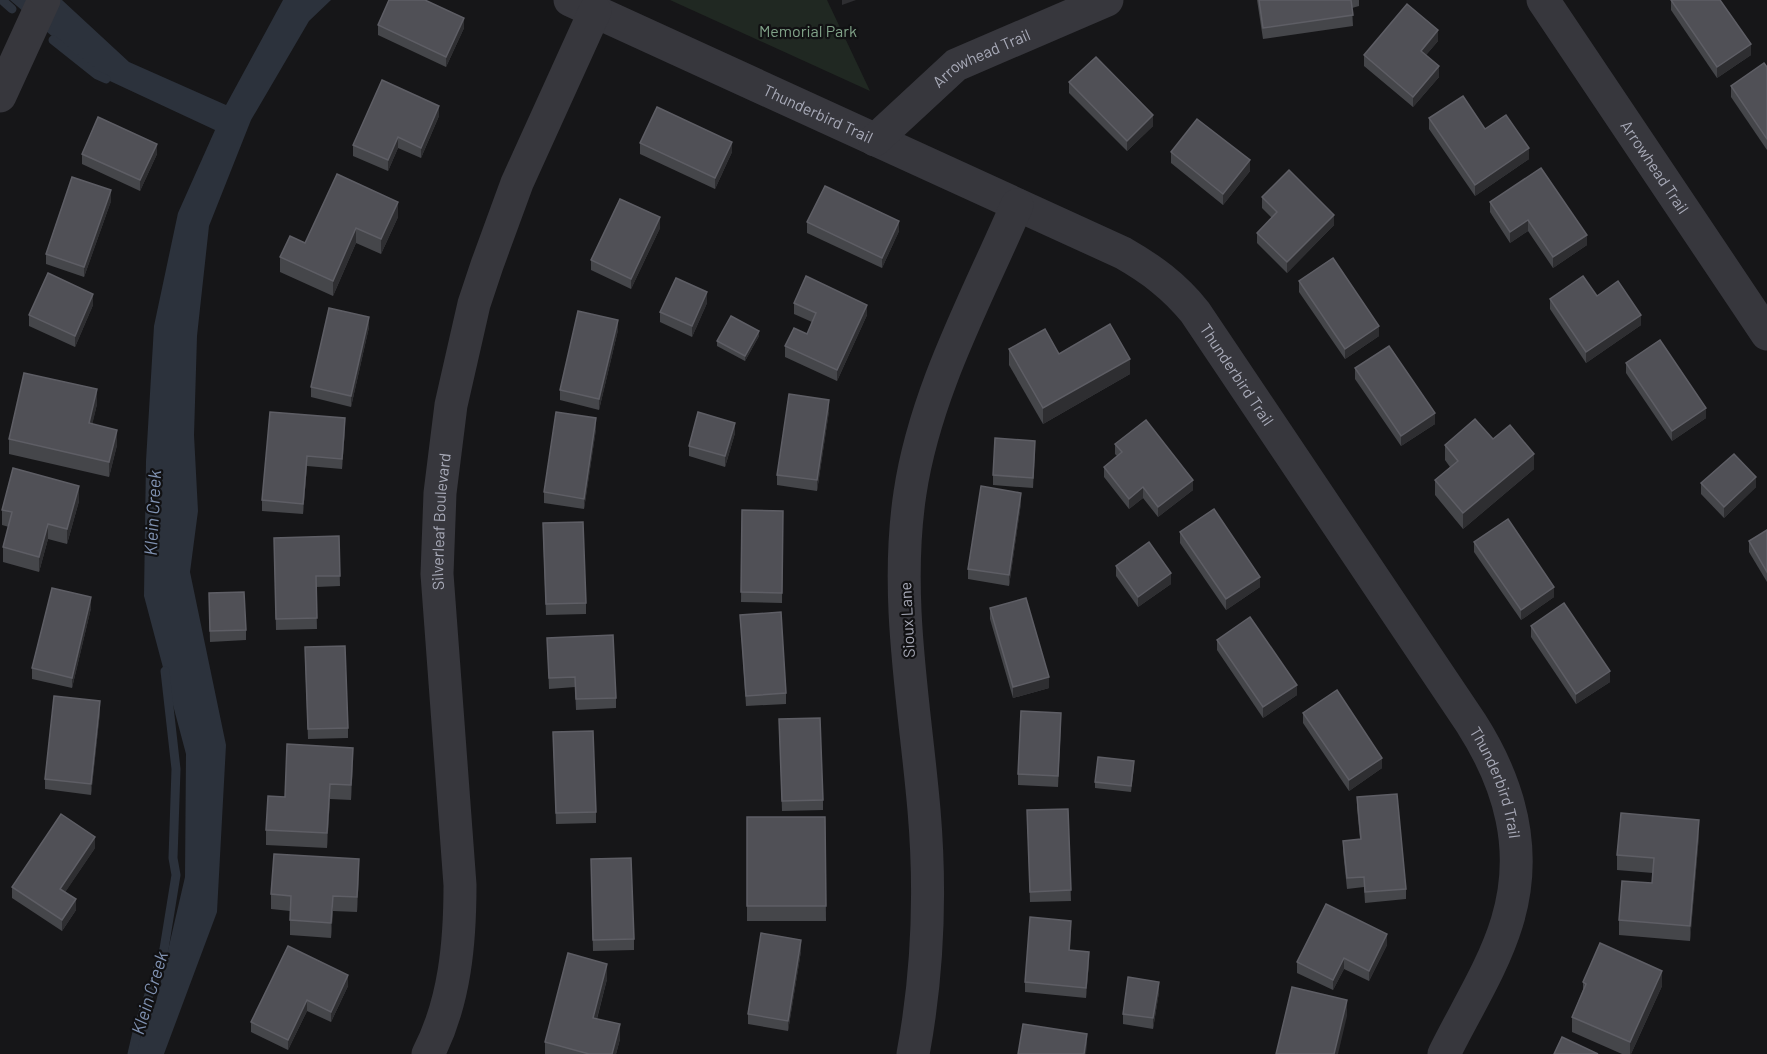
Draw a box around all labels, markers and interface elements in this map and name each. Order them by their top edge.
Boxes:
park label: Memorial Park [759,21,857,40]
street label: Arrowhead Trail [928,24,1033,91]
street label: Thunderbird Trail [761,80,876,146]
street label: Arrowhead Trail [1617,116,1693,217]
street label: Thunderbird Trail [1196,320,1278,429]
street label: Silverleaf Boulevard [427,452,454,591]
water label: Klein Creek [139,469,165,556]
street label: Sioux Lane [895,582,918,658]
street label: Thunderbird Trail [1466,723,1525,839]
water label: Klein Creek [126,948,172,1037]

